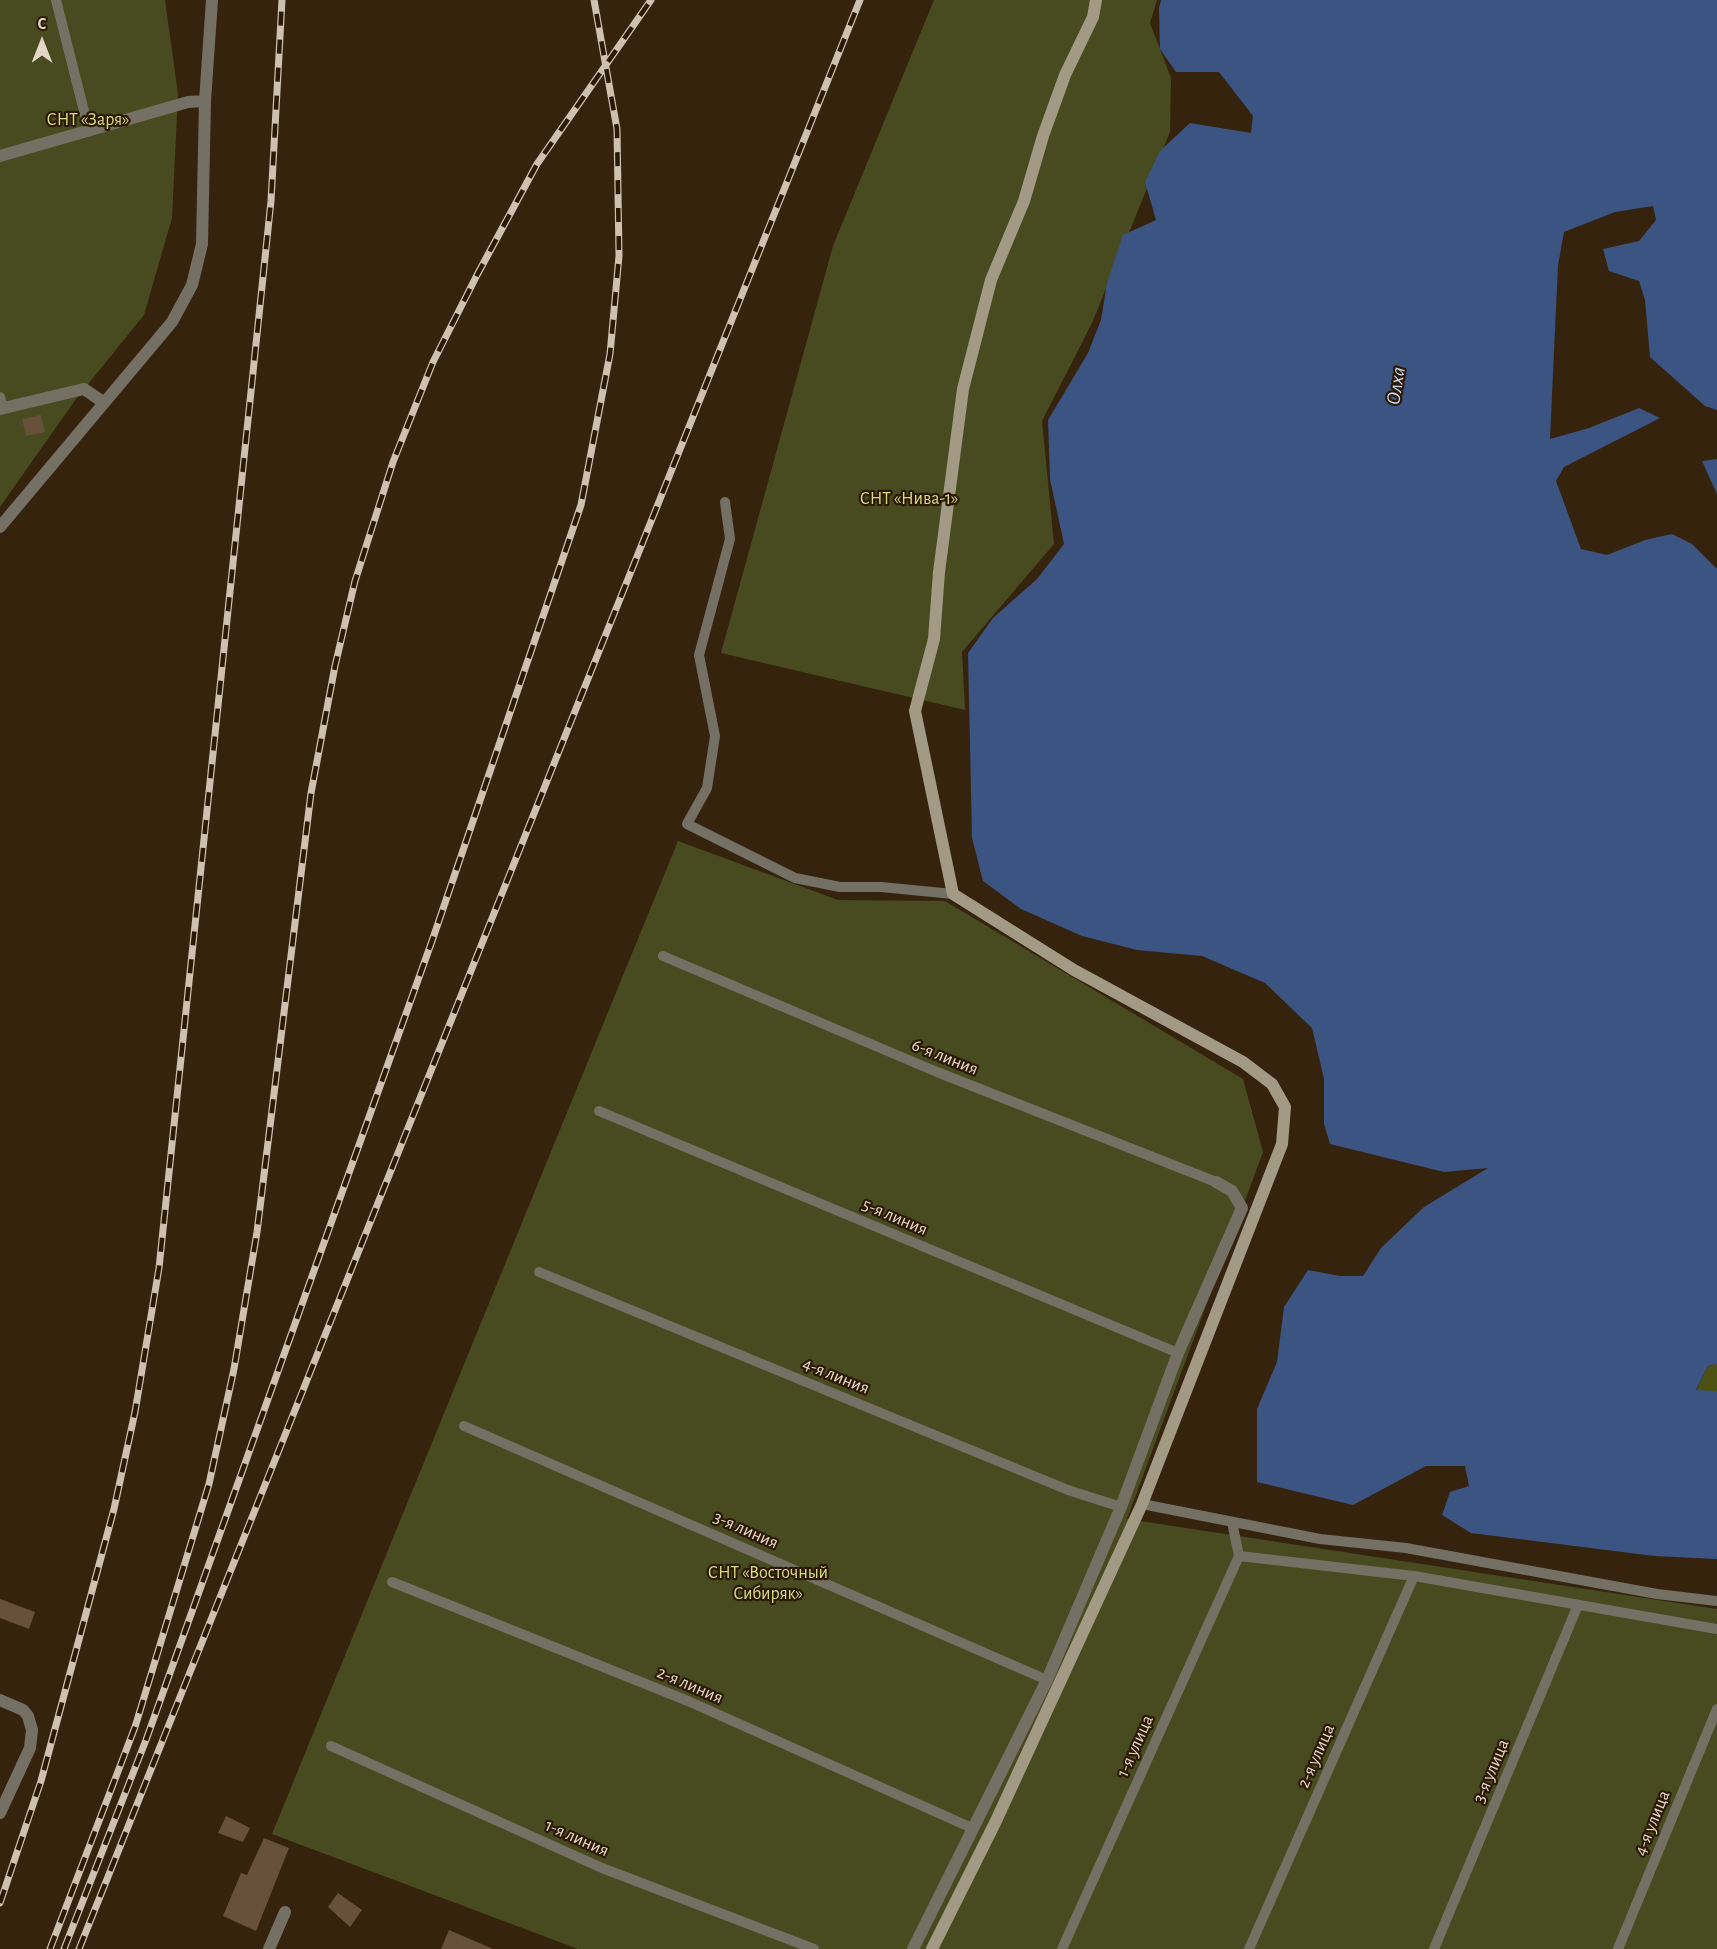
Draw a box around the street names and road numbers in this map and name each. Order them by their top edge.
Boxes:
street label: 6-я линия [909,1034,981,1080]
street label: 5-я линия [859,1194,931,1240]
street label: 4-я линия [799,1353,873,1399]
street label: 3-я линия [710,1506,782,1554]
street label: 2-я линия [654,1661,726,1709]
street label: 1-я улица [1112,1712,1158,1780]
street label: 2-я улица [1292,1721,1340,1791]
street label: 3-я улица [1468,1736,1514,1806]
street label: 4-я улица [1629,1787,1675,1859]
street label: 1-я линия [542,1814,612,1862]

